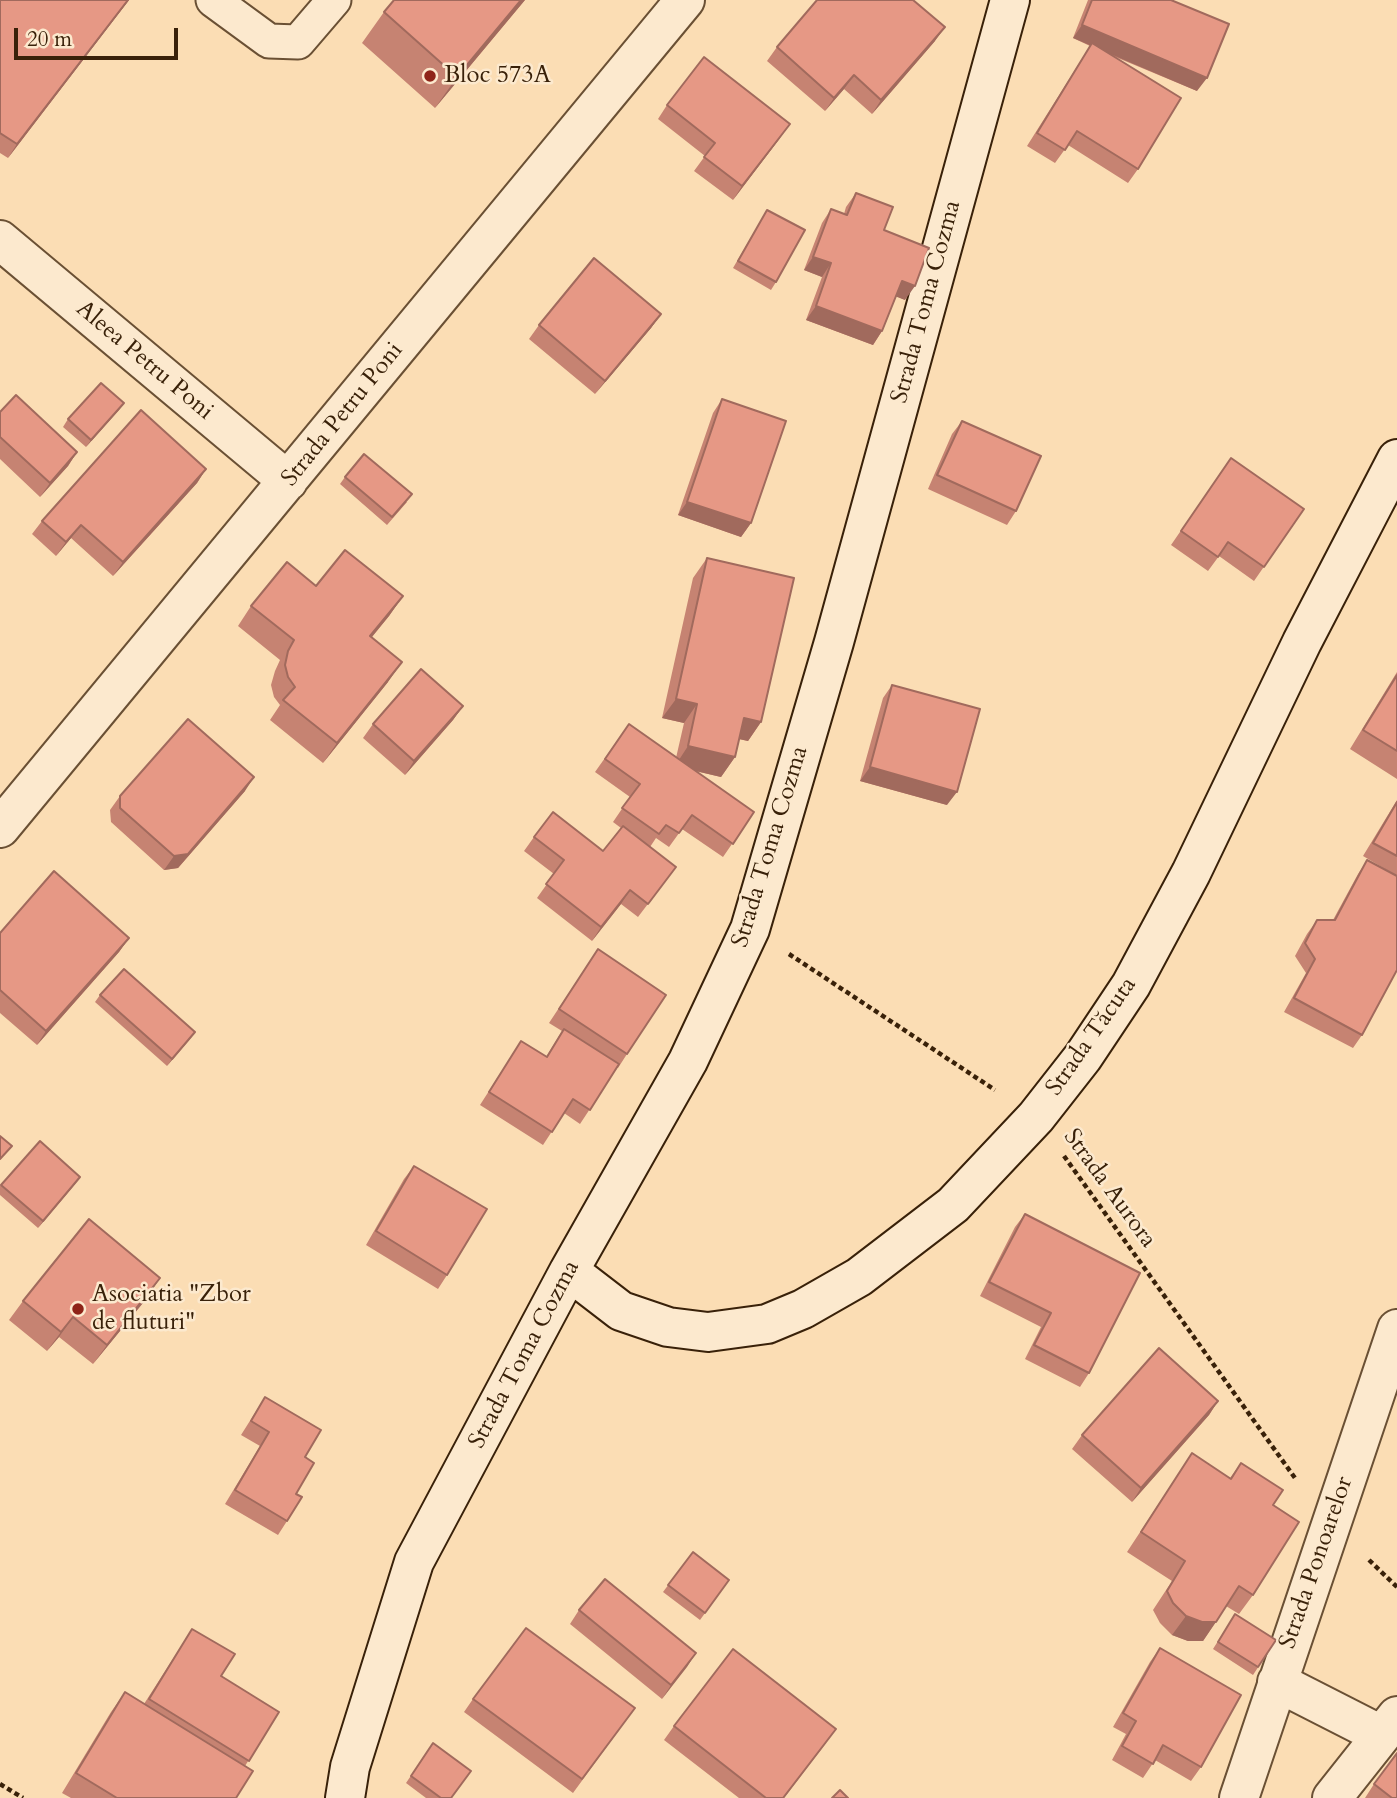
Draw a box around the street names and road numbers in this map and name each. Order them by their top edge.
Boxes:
street label: Strada Toma Cozma [886,197,968,407]
street label: Aleea Petru Poni [69,295,219,427]
street label: Strada Petru Poni [276,337,410,493]
street label: Strada Toma Cozma [727,743,815,951]
street label: Strada Tăcuta [1041,972,1143,1102]
street label: Strada Aurora [1056,1124,1162,1254]
street label: Strada Toma Cozma [463,1256,587,1454]
street label: Strada Ponoarelor [1274,1473,1360,1653]

